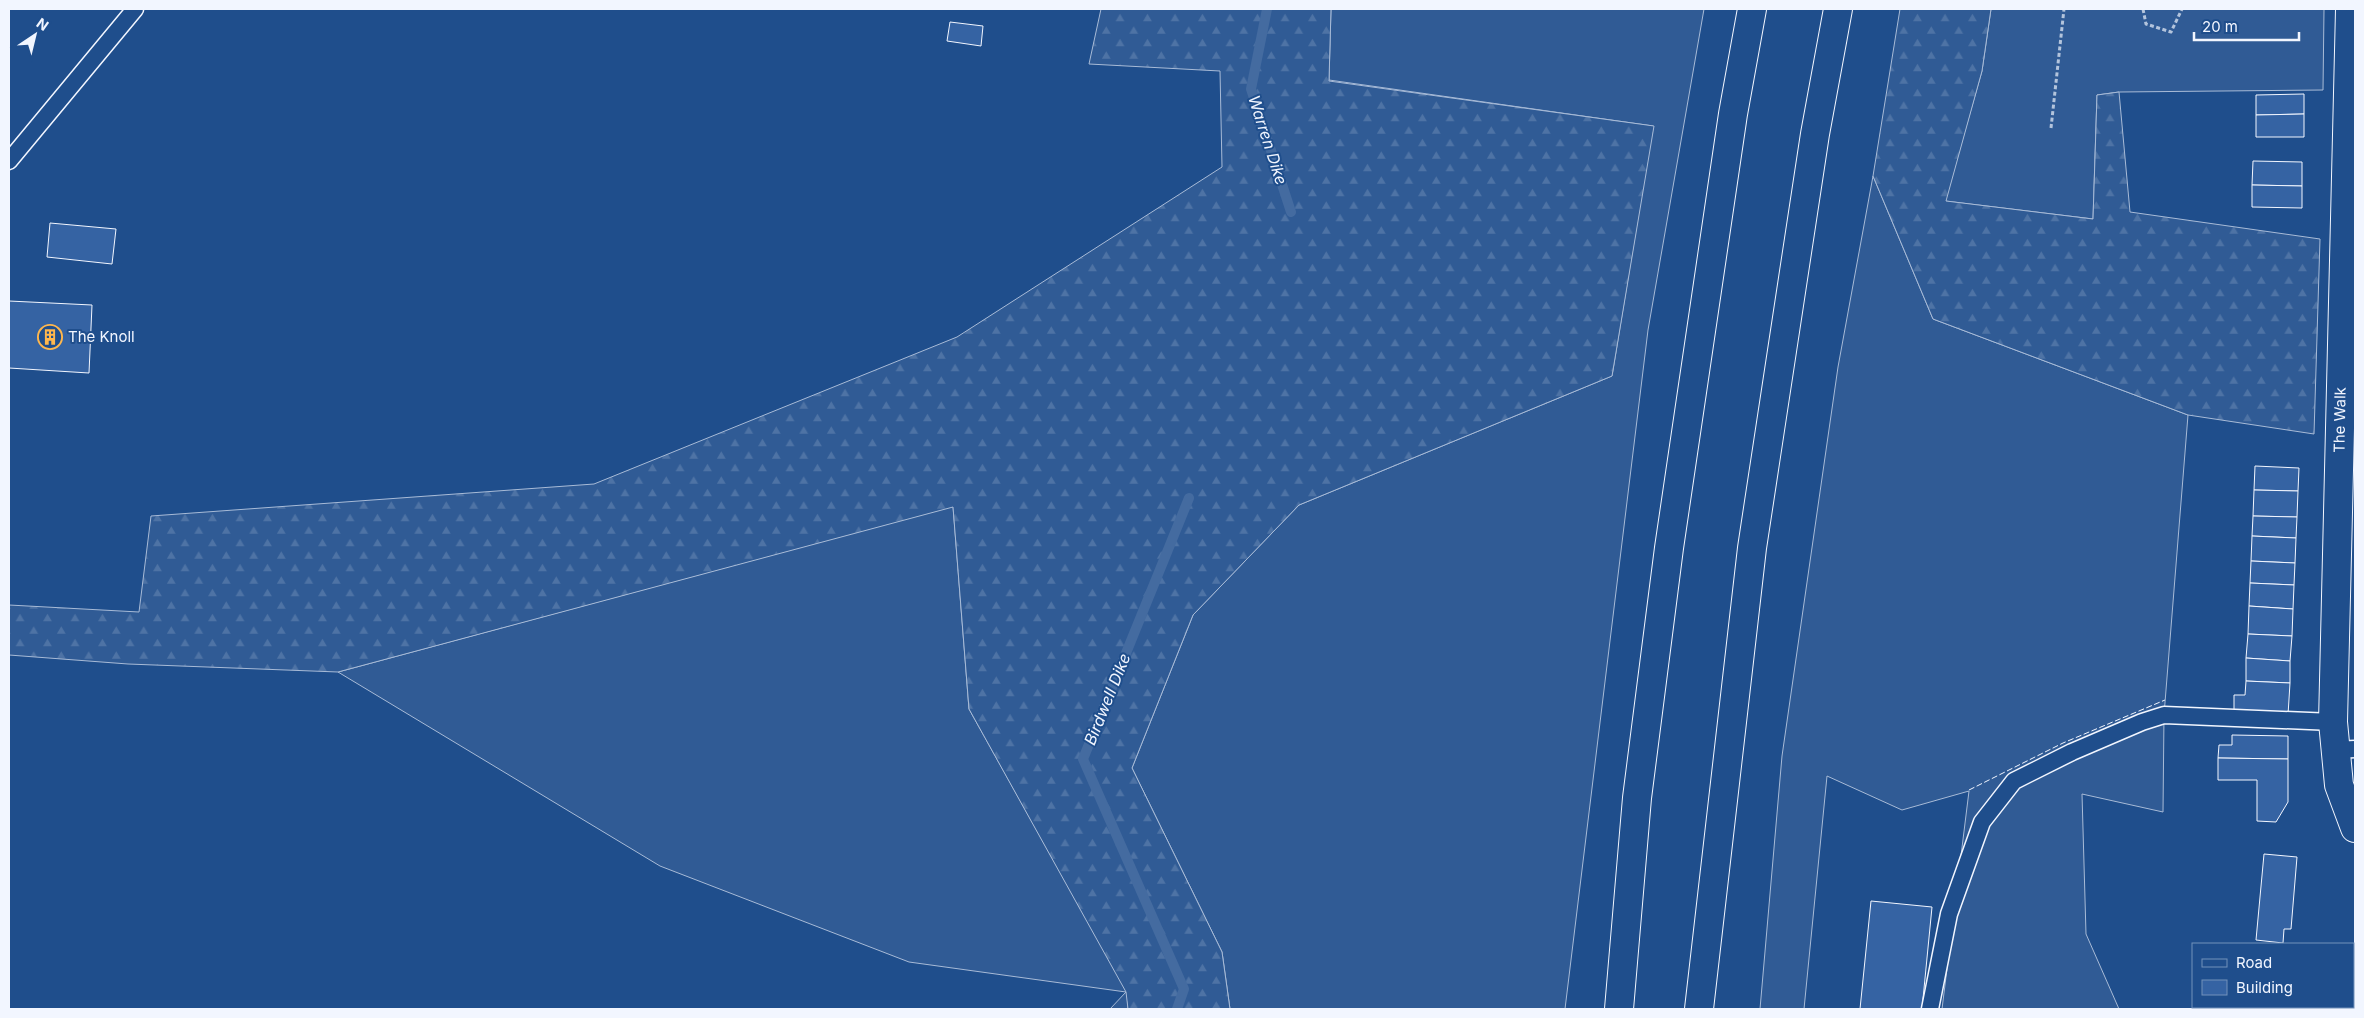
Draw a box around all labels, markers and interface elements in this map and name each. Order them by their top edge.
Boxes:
north arrow [10,10,60,60]
scale bar [2194,10,2299,42]
text: N [33,14,52,34]
text: 20 m [2202,17,2238,36]
water label: Warren Dike [1244,93,1292,187]
building icon: The Knoll [37,324,63,350]
place label: The Knoll [68,327,135,346]
street label: The Walk [2329,386,2350,453]
water label: Birdwell Dike [1080,650,1134,748]
legend [2192,943,2354,1008]
text: Road [2236,953,2272,972]
text: Building [2236,978,2293,997]

